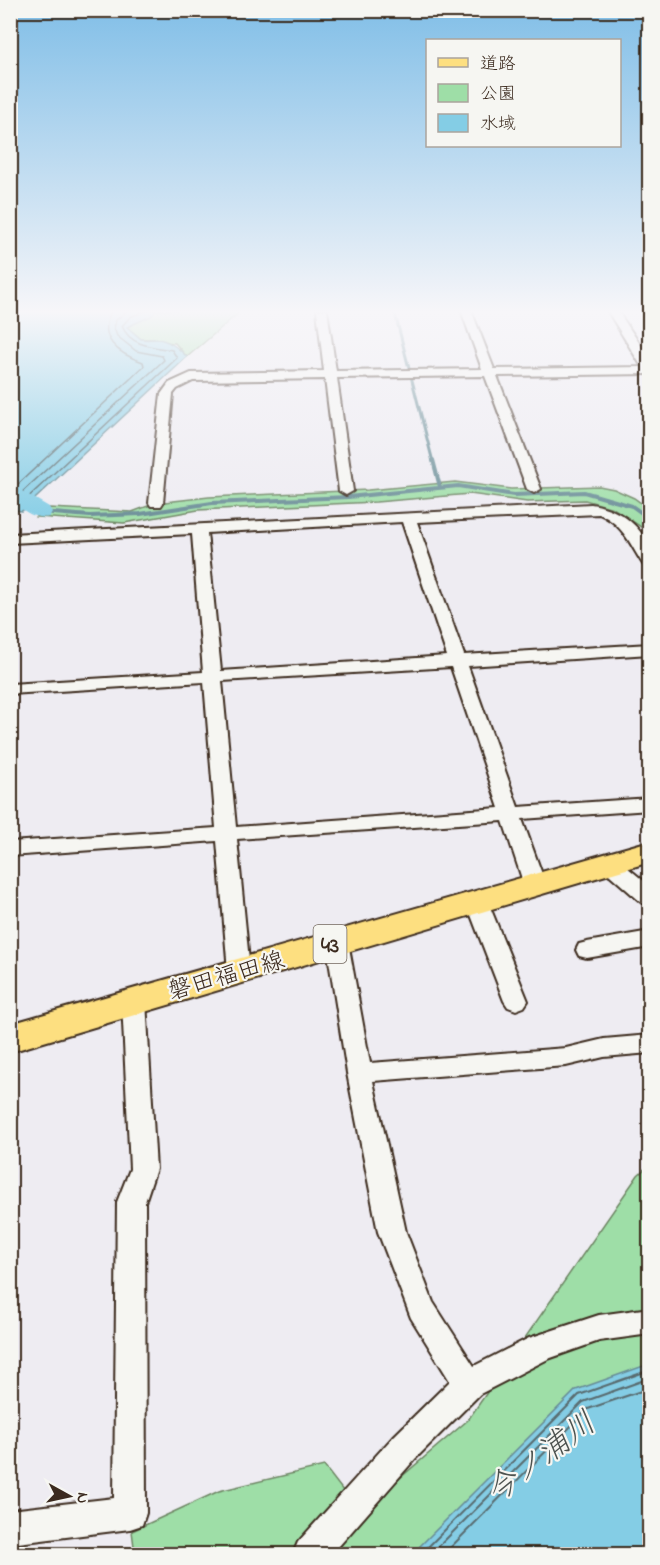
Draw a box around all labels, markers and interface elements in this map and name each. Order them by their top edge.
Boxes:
legend [426,39,621,147]
text: 道路 [480,52,516,78]
text: 公園 [480,82,516,108]
text: 水域 [480,112,516,138]
road number: 43 [314,925,346,963]
street label: 磐田福田線 [164,944,289,1011]
water label: 今ノ浦川 [477,1402,607,1516]
north arrow [39,1466,99,1526]
text: N [69,1491,95,1505]

